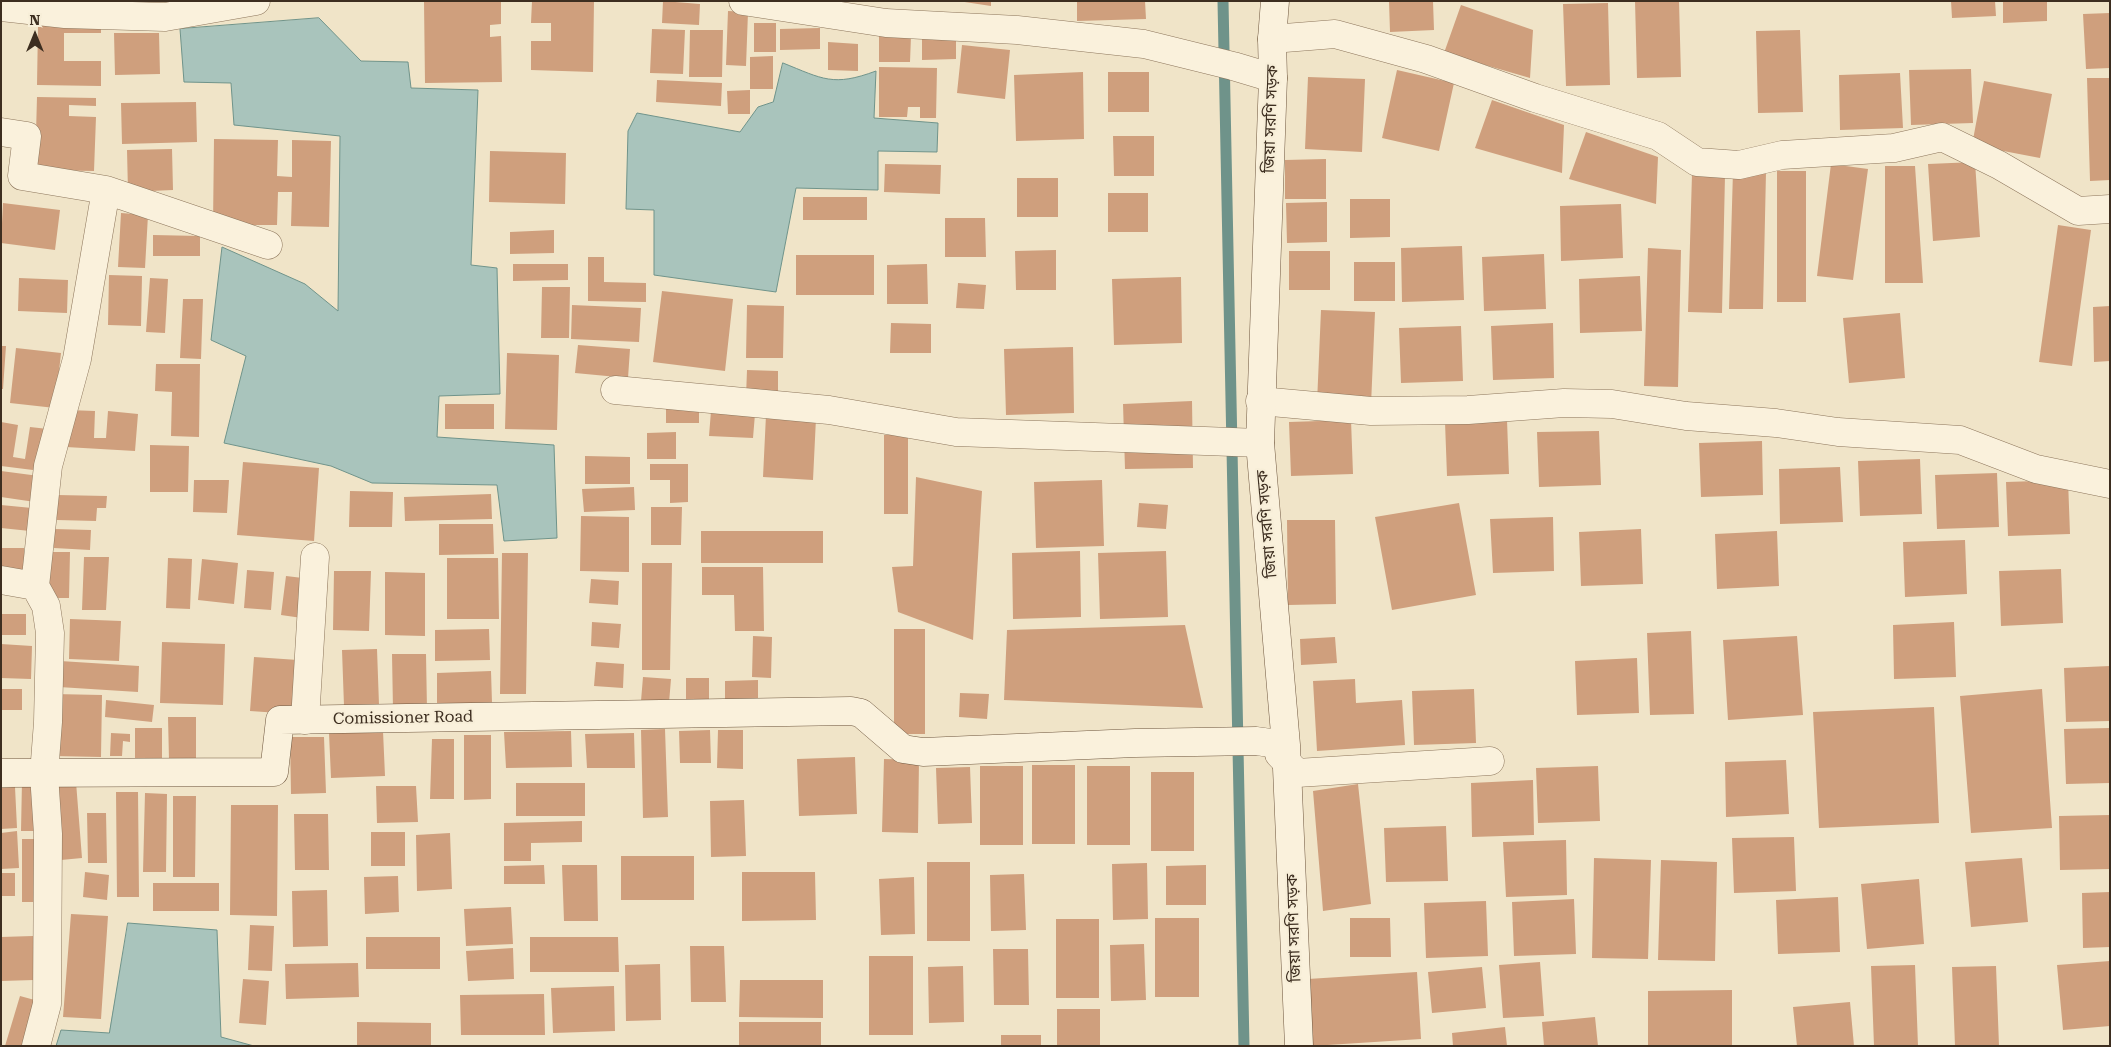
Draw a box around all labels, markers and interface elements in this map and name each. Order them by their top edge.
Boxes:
north arrow [10,10,60,60]
text: N [30,12,40,28]
street label: জিয়া সরণি সড়ক [1260,65,1282,173]
street label: জিয়া সরণি সড়ক [1253,469,1281,579]
street label: Comissioner Road [333,707,473,729]
street label: জিয়া সরণি সড়ক [1283,874,1305,982]

